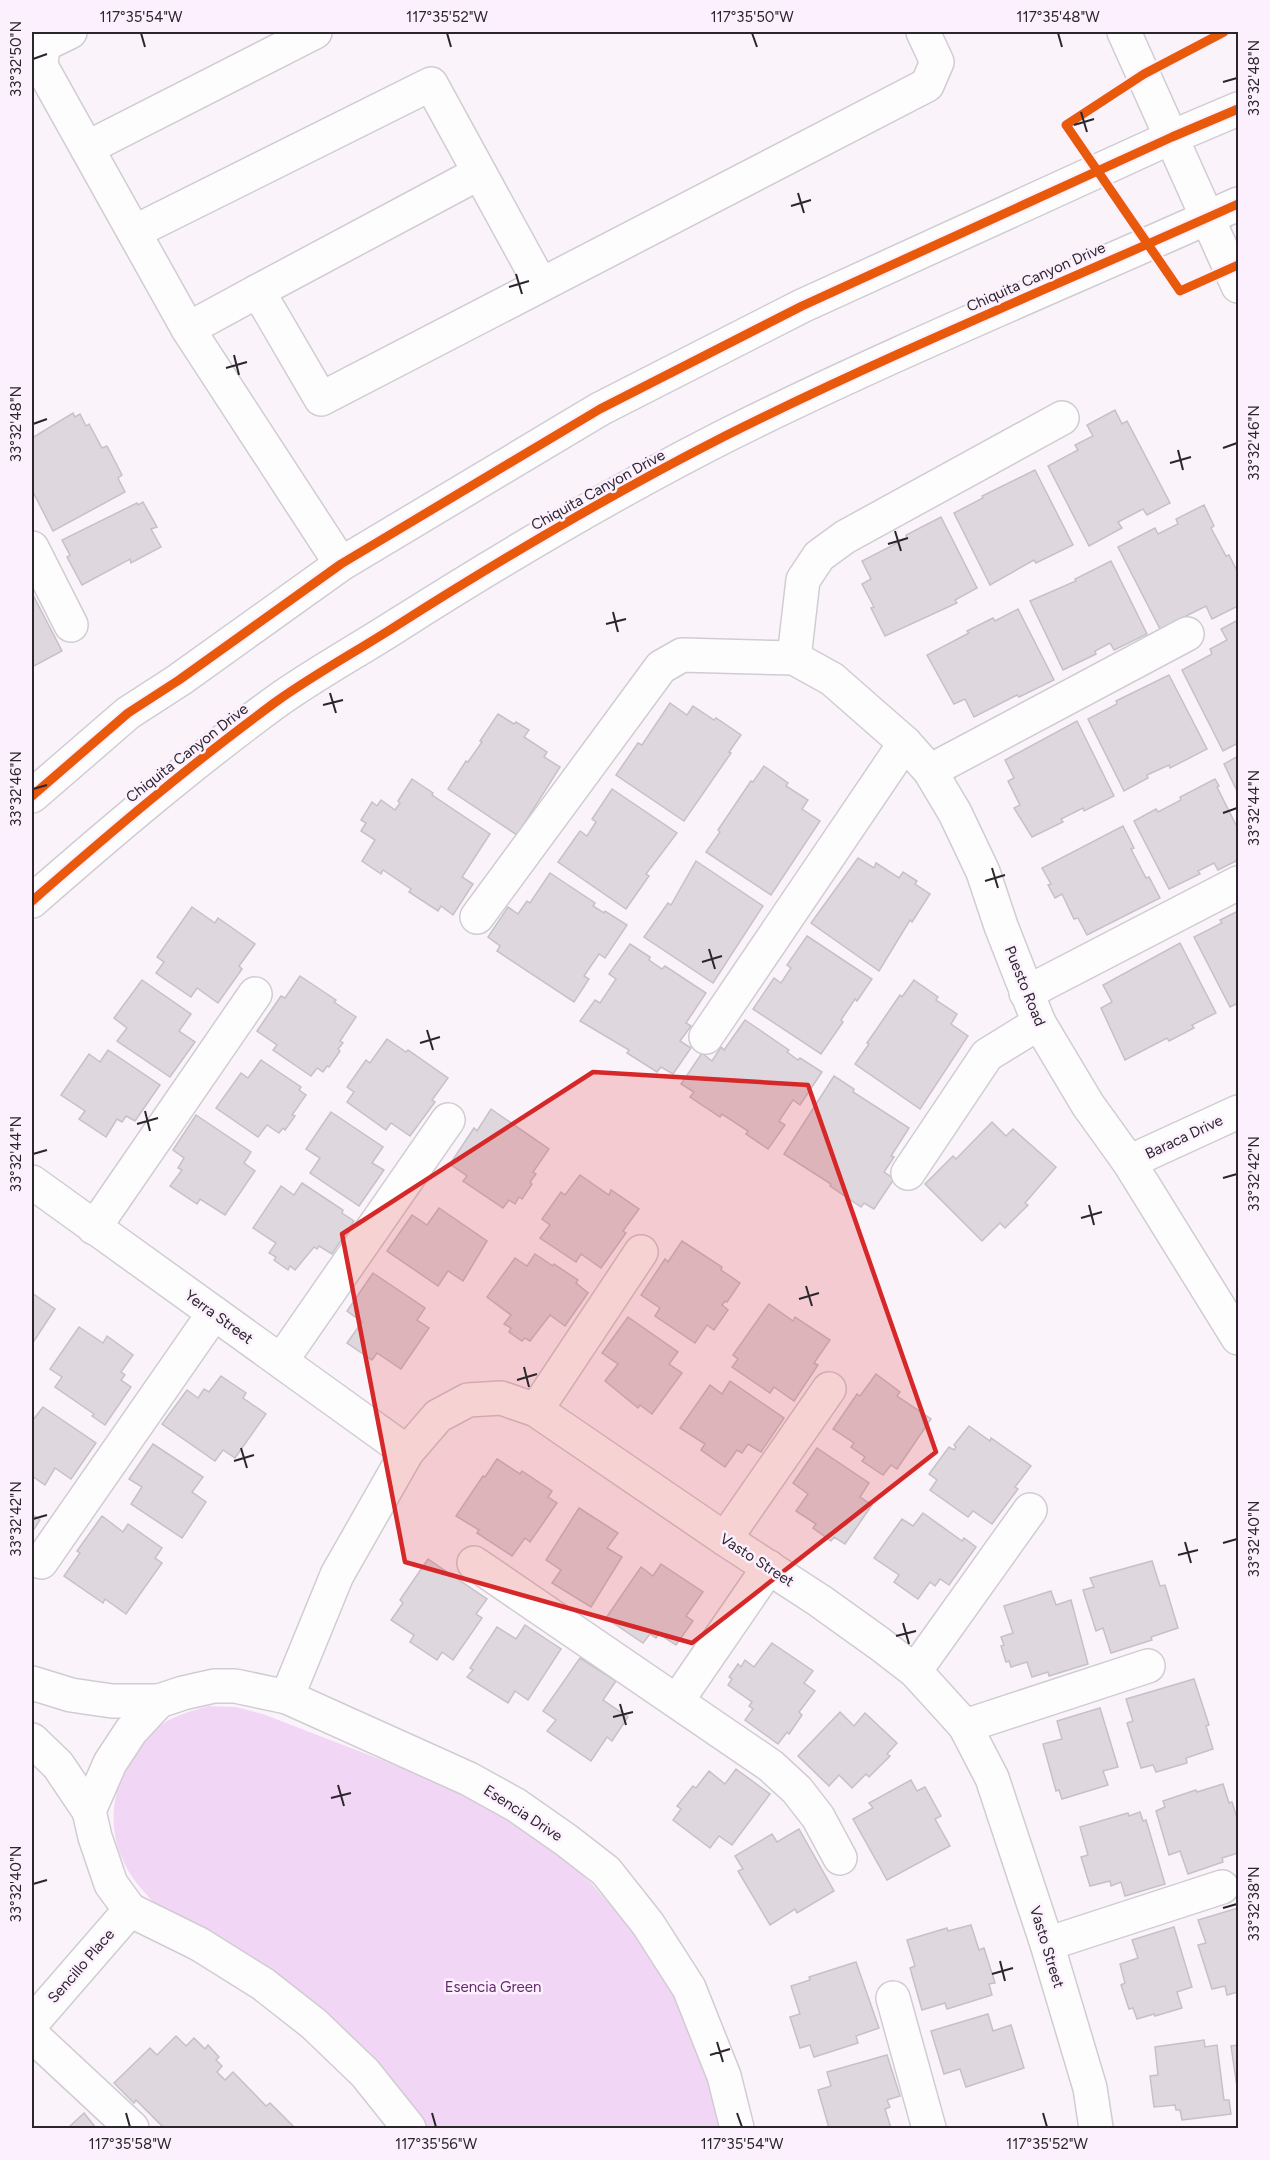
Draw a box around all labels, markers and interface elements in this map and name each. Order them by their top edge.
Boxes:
text: 117°35'54"W [100,8,183,26]
text: 117°35'52"W [406,8,489,26]
text: 117°35'50"W [710,8,794,26]
text: 117°35'48"W [1016,8,1100,26]
text: 33°32'50"N [7,21,25,97]
text: 33°32'48"N [1245,40,1263,116]
street label: Chiquita Canyon Drive [964,238,1108,316]
text: 33°32'48"N [7,386,25,462]
text: 33°32'46"N [1245,405,1263,481]
street label: Chiquita Canyon Drive [528,446,668,534]
street label: Chiquita Canyon Drive [122,700,252,806]
text: 33°32'46"N [7,751,25,827]
text: 33°32'44"N [1245,770,1263,846]
street label: Puesto Road [1001,943,1049,1029]
street label: Baraca Drive [1142,1111,1226,1163]
text: 33°32'44"N [7,1116,25,1192]
text: 33°32'42"N [1245,1136,1263,1212]
street label: Yerra Street [181,1286,257,1348]
text: 33°32'42"N [7,1481,25,1557]
text: 33°32'40"N [1245,1501,1263,1577]
street label: Vasto Street [717,1529,798,1591]
street label: Esencia Drive [480,1781,566,1845]
text: 33°32'40"N [7,1846,25,1922]
text: 33°32'38"N [1245,1866,1263,1942]
street label: Vasto Street [1026,1904,1068,1990]
street label: Sencillo Place [44,1925,118,2007]
park label: Esencia Green [445,1978,541,1996]
text: 117°35'58"W [89,2135,172,2153]
text: 117°35'56"W [395,2135,478,2153]
text: 117°35'54"W [701,2135,784,2153]
text: 117°35'52"W [1006,2135,1089,2153]

